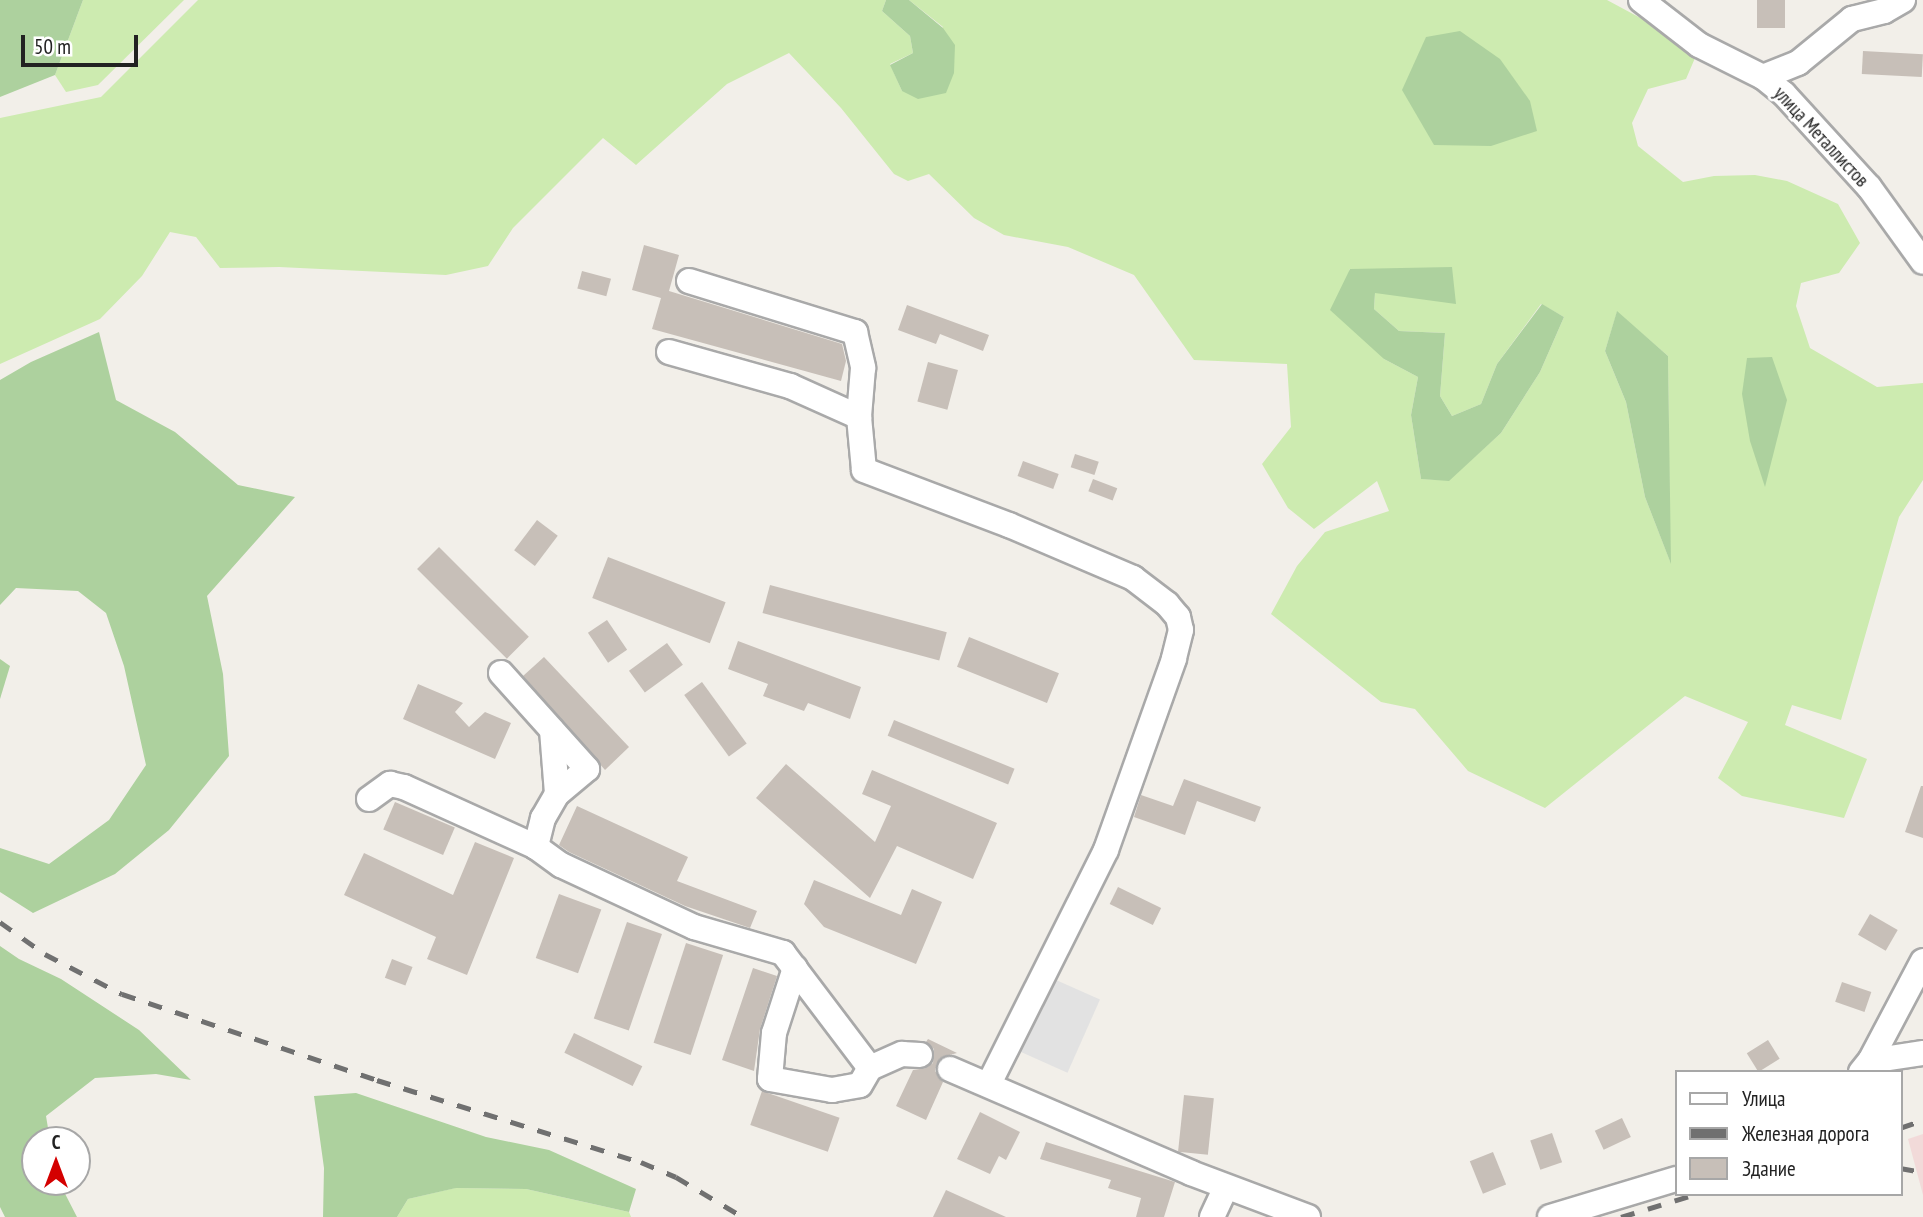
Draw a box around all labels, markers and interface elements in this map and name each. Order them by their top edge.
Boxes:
scale bar [24,21,142,65]
text: 50 m [34,33,71,60]
street label: улица Металлистов [1769,82,1873,192]
legend [1674,1070,1902,1196]
text: Улица [1742,1085,1785,1112]
text: Железная дорога [1742,1120,1869,1147]
north arrow [21,1126,91,1196]
text: С [52,1130,60,1154]
text: Здание [1742,1155,1796,1182]

